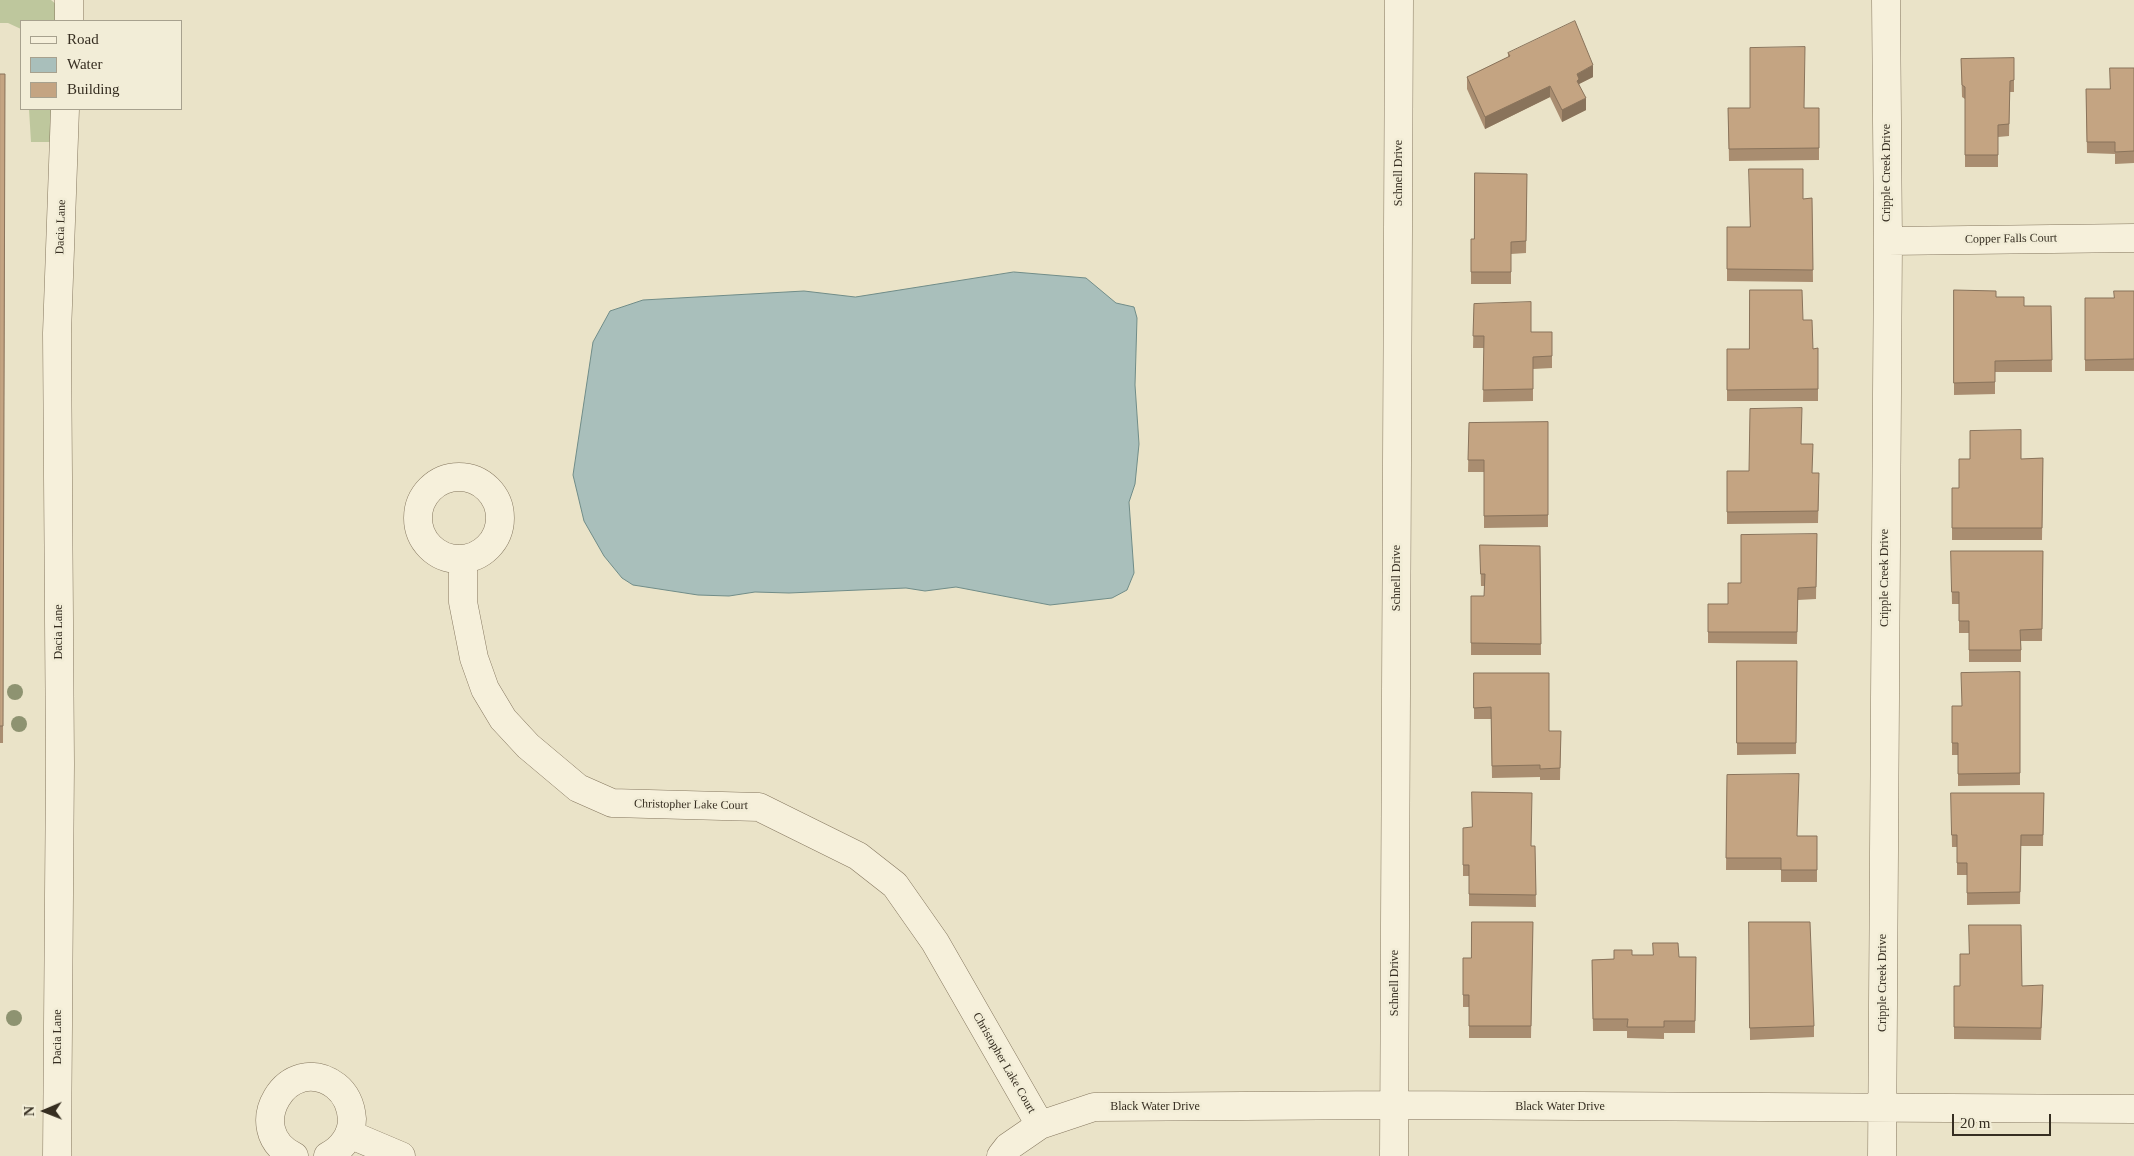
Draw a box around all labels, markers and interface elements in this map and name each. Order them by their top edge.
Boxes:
legend [20,20,182,110]
text: Road [67,31,99,47]
text: Water [67,56,102,72]
text: Building [67,81,120,97]
street label: Cripple Creek Drive [1880,124,1894,222]
street label: Schnell Drive [1392,140,1406,206]
street label: Dacia Lane [53,199,69,255]
street label: Copper Falls Court [1965,231,2057,247]
street label: Cripple Creek Drive [1878,529,1892,627]
street label: Schnell Drive [1390,545,1404,611]
street label: Dacia Lane [52,605,66,659]
street label: Christopher Lake Court [634,797,748,813]
street label: Cripple Creek Drive [1876,934,1890,1032]
street label: Schnell Drive [1388,950,1402,1016]
street label: Dacia Lane [51,1010,65,1064]
street label: Christopher Lake Court [969,1010,1039,1116]
north arrow [20,1086,70,1136]
street label: Black Water Drive [1110,1100,1200,1114]
street label: Black Water Drive [1515,1100,1605,1114]
scale bar [1954,1104,2053,1136]
text: N [22,1106,37,1116]
text: 20 m [1960,1115,1990,1131]

